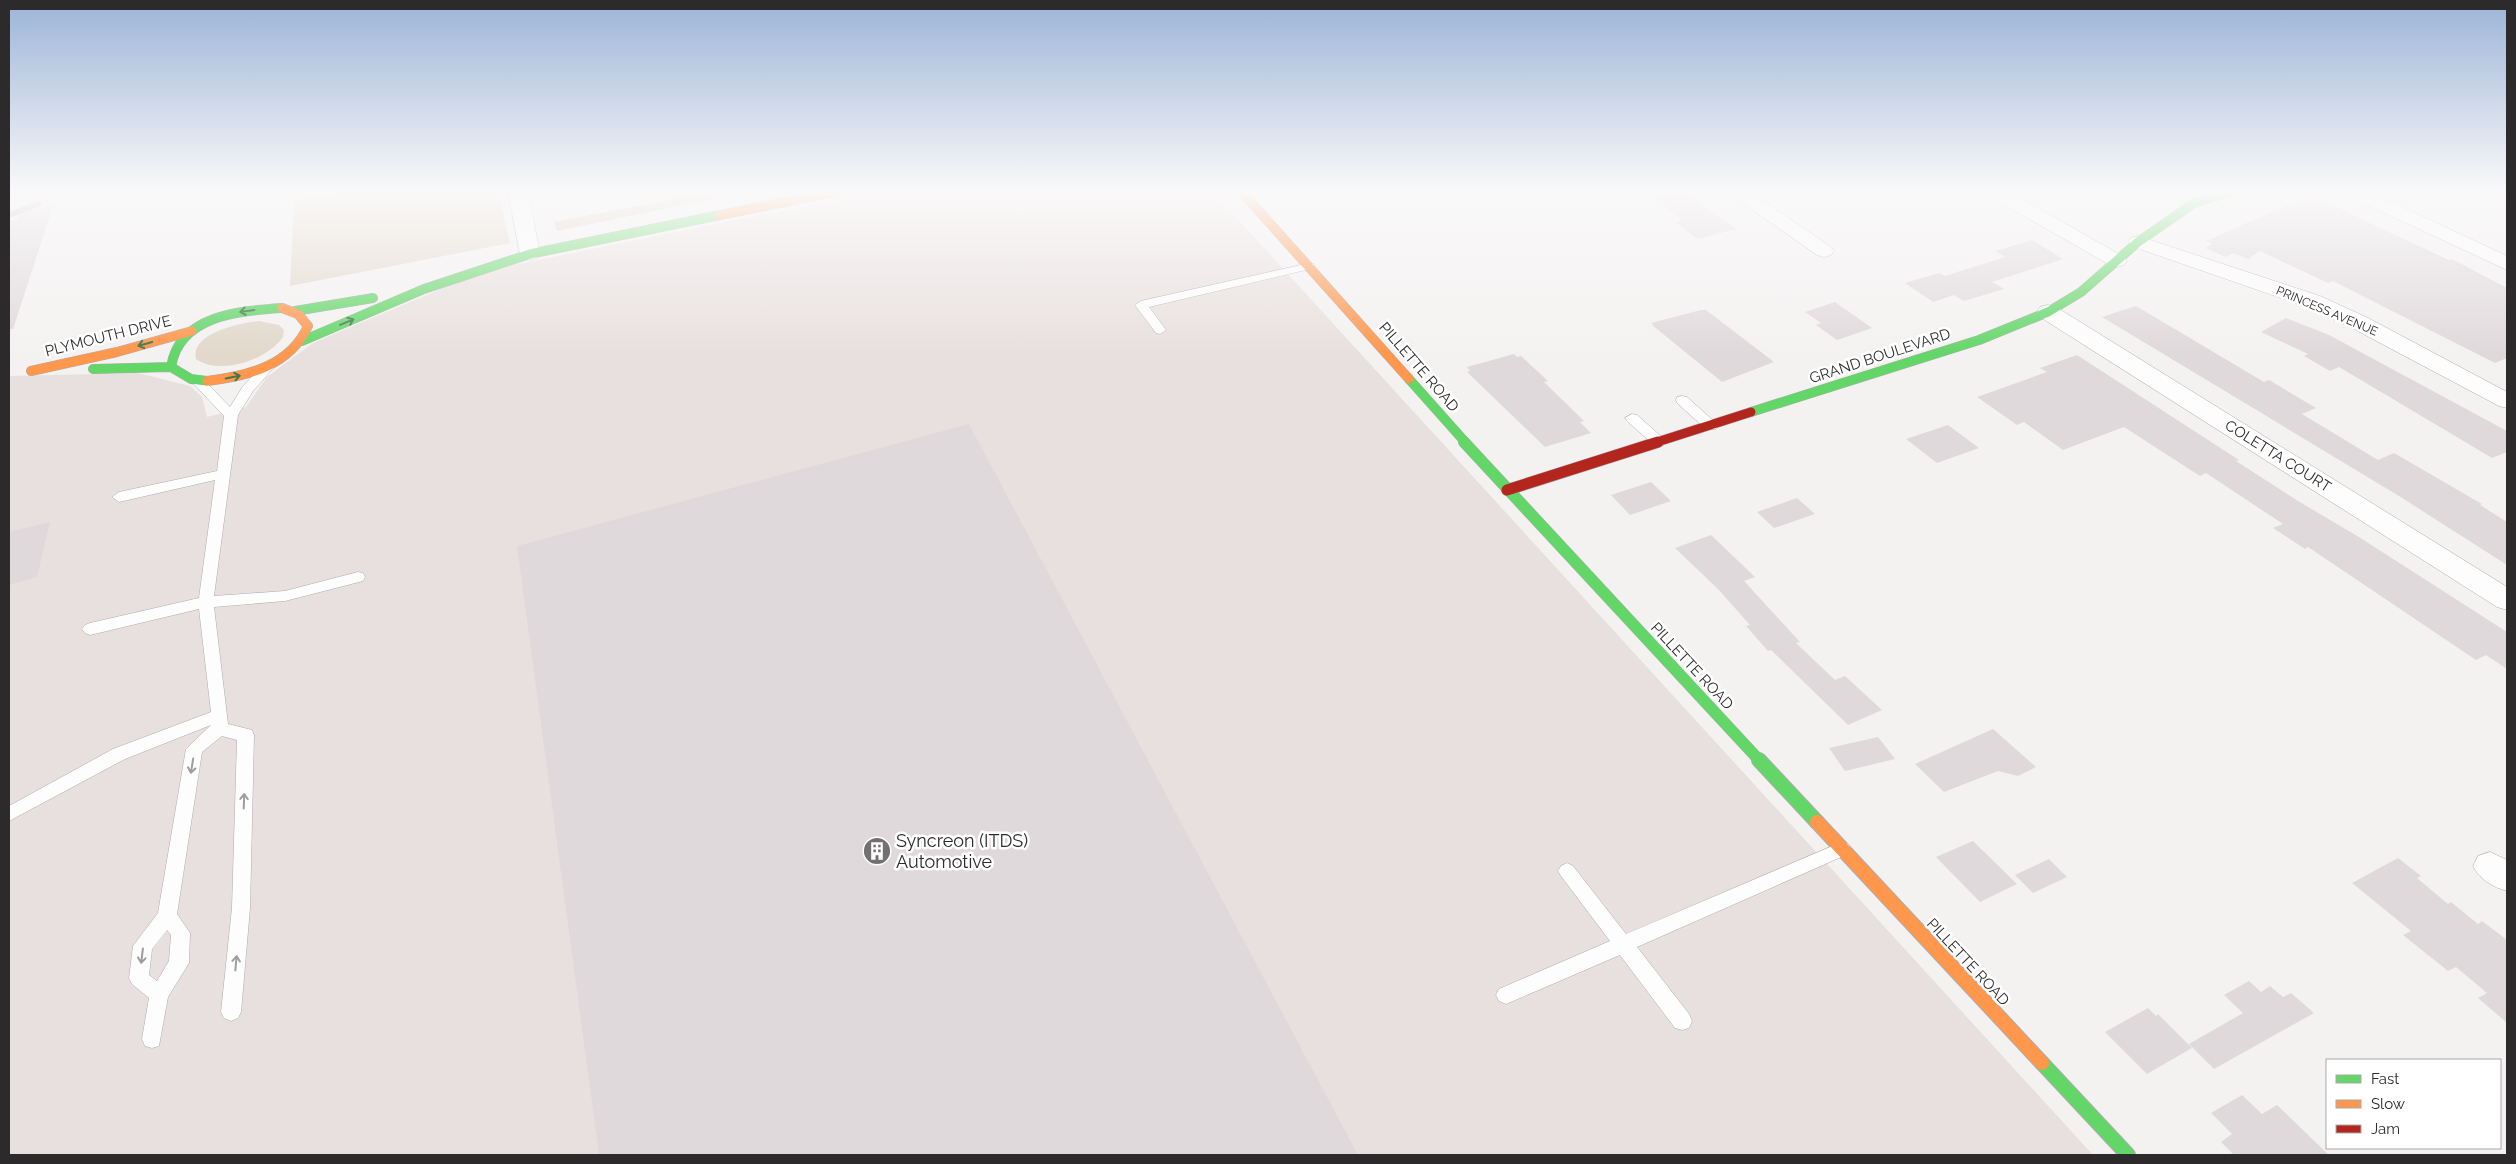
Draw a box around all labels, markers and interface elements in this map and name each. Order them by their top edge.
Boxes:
street label: PRINCESS AVENUE [2274,283,2380,339]
one-way arrow [240,306,256,316]
street label: PLYMOUTH DRIVE [43,312,173,360]
one-way arrow [339,316,354,326]
street label: PILLETTE ROAD [1375,319,1463,416]
street label: GRAND BOULEVARD [1807,325,1953,387]
one-way arrow [137,340,153,349]
one-way arrow [225,371,241,381]
street label: COLETTA COURT [2222,416,2334,496]
street label: PILLETTE ROAD [1647,619,1737,713]
one-way arrow [186,758,196,774]
one-way arrow [240,793,249,809]
place label: Syncreon (ITDS) Automotive [896,830,1028,872]
building icon: Syncreon (ITDS) Automotive [862,836,892,866]
street label: PILLETTE ROAD [1923,915,2013,1009]
one-way arrow [137,947,147,963]
one-way arrow [231,956,241,972]
legend [2326,1059,2501,1149]
text: Fast [2371,1070,2399,1088]
text: Slow [2371,1095,2405,1113]
text: Jam [2371,1120,2400,1138]

